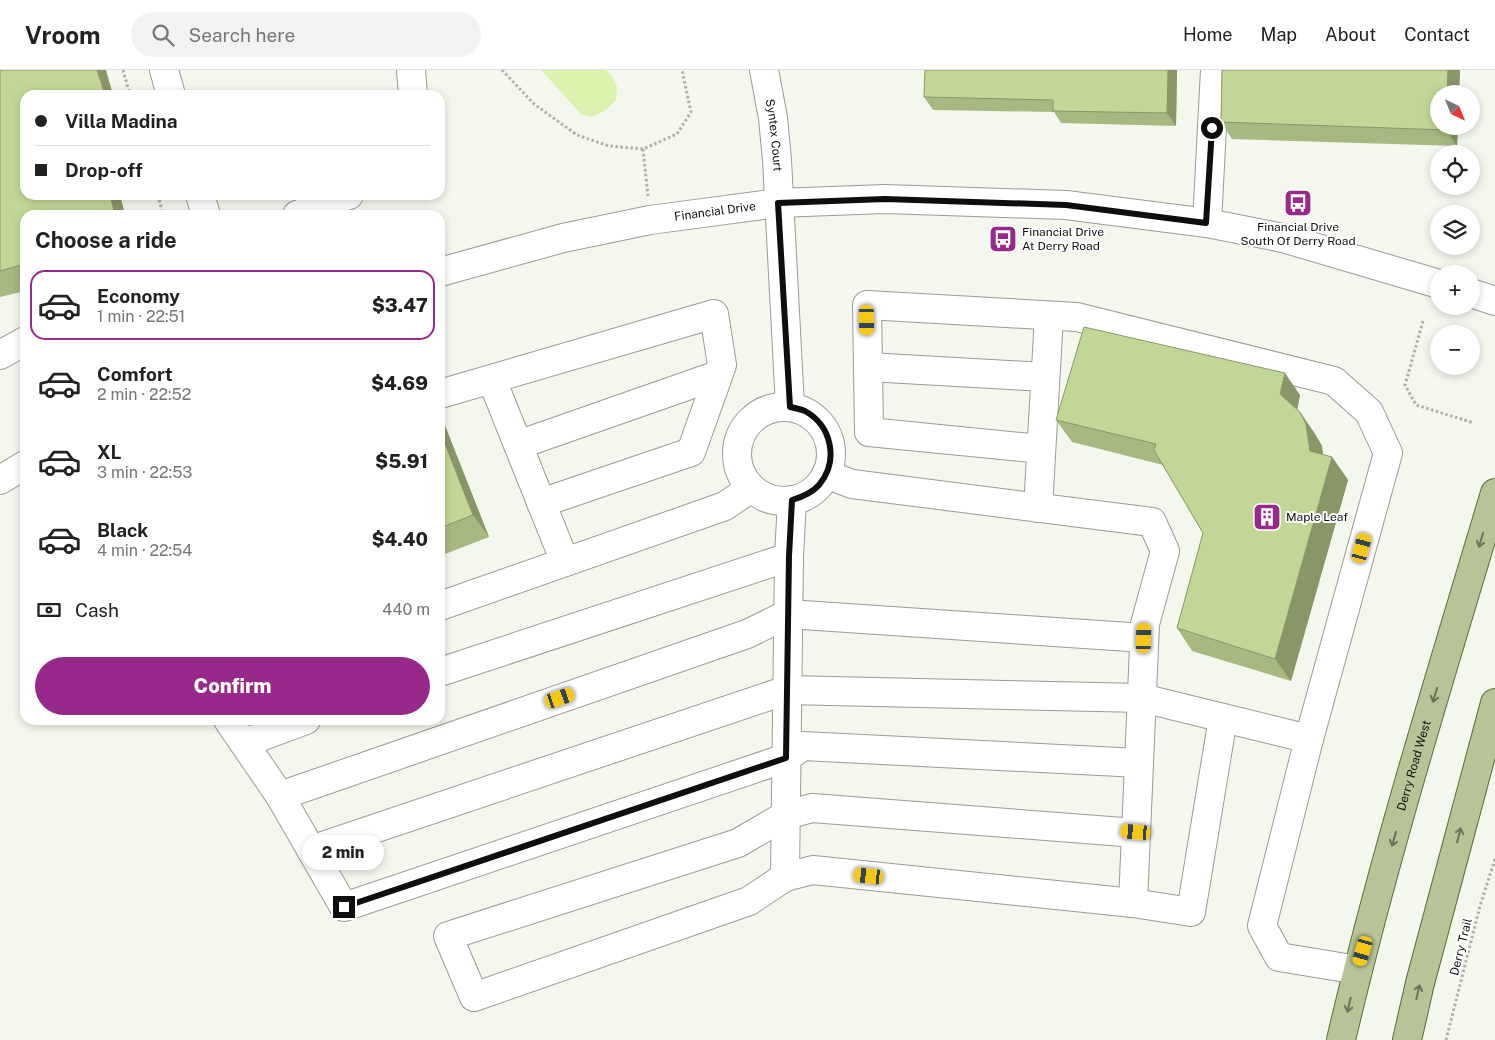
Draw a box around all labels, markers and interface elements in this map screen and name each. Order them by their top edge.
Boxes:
search box [131,12,481,57]
text: Vroom [25,21,101,49]
icon: search [149,21,177,49]
text: Search here [189,24,295,46]
text: Home [1183,24,1233,45]
text: Map [1261,24,1297,45]
text: About [1325,24,1376,45]
text: Contact [1404,24,1470,45]
north arrow [1430,85,1480,135]
map controls [1430,85,1480,375]
street label: Syntex Court [763,98,785,172]
text: Villa Madina [65,110,178,132]
route start [1201,117,1223,139]
button: locate [1430,145,1480,195]
text: Drop-off [65,159,142,181]
bus stop icon: Financial Drive South Of Derry Road [1283,188,1313,218]
street label: Financial Drive [673,199,757,224]
button: layers [1430,205,1480,255]
place label: Financial Drive South Of Derry Road [1240,220,1356,248]
bus stop icon: Financial Drive At Derry Road [988,224,1018,254]
place label: Financial Drive At Derry Road [1022,225,1104,253]
text: Choose a ride [35,227,177,253]
button: + [1430,265,1480,315]
icon: car [37,283,82,328]
text: Economy [97,285,180,307]
text: $3.47 [372,294,428,316]
car [859,305,874,335]
text: 1 min · 22:51 [97,307,185,326]
button: − [1430,325,1480,375]
icon: car [37,361,82,406]
text: Comfort [97,363,173,385]
text: $4.69 [371,372,428,394]
text: 2 min · 22:52 [97,385,191,404]
icon: car [37,439,82,484]
text: XL [97,441,122,463]
text: $5.91 [375,450,428,472]
text: 3 min · 22:53 [97,463,192,482]
building icon: Maple Leaf [1252,502,1282,532]
place label: Maple Leaf [1286,510,1348,524]
icon: car [37,517,82,562]
text: Black [97,519,148,541]
text: $4.40 [371,528,428,550]
one-way arrow [1476,531,1486,547]
car [1350,532,1373,564]
text: 4 min · 22:54 [97,541,192,560]
icon: cash [35,596,63,624]
text: Cash [75,599,119,621]
text: 440 m [382,600,430,619]
car [1136,623,1151,653]
button: Confirm [35,657,430,715]
car [543,686,576,710]
one-way arrow [1429,687,1439,703]
street label: Derry Road West [1394,718,1434,812]
car [1120,823,1151,841]
one-way arrow [1455,828,1464,844]
one-way arrow [1389,830,1398,846]
callout: 2 min [303,834,385,870]
text: 2 min [322,843,364,862]
car [853,867,884,885]
route end [333,896,355,918]
street label: Derry Trail [1447,917,1475,977]
car [1351,935,1374,967]
one-way arrow [1414,985,1423,1001]
one-way arrow [1344,996,1353,1012]

